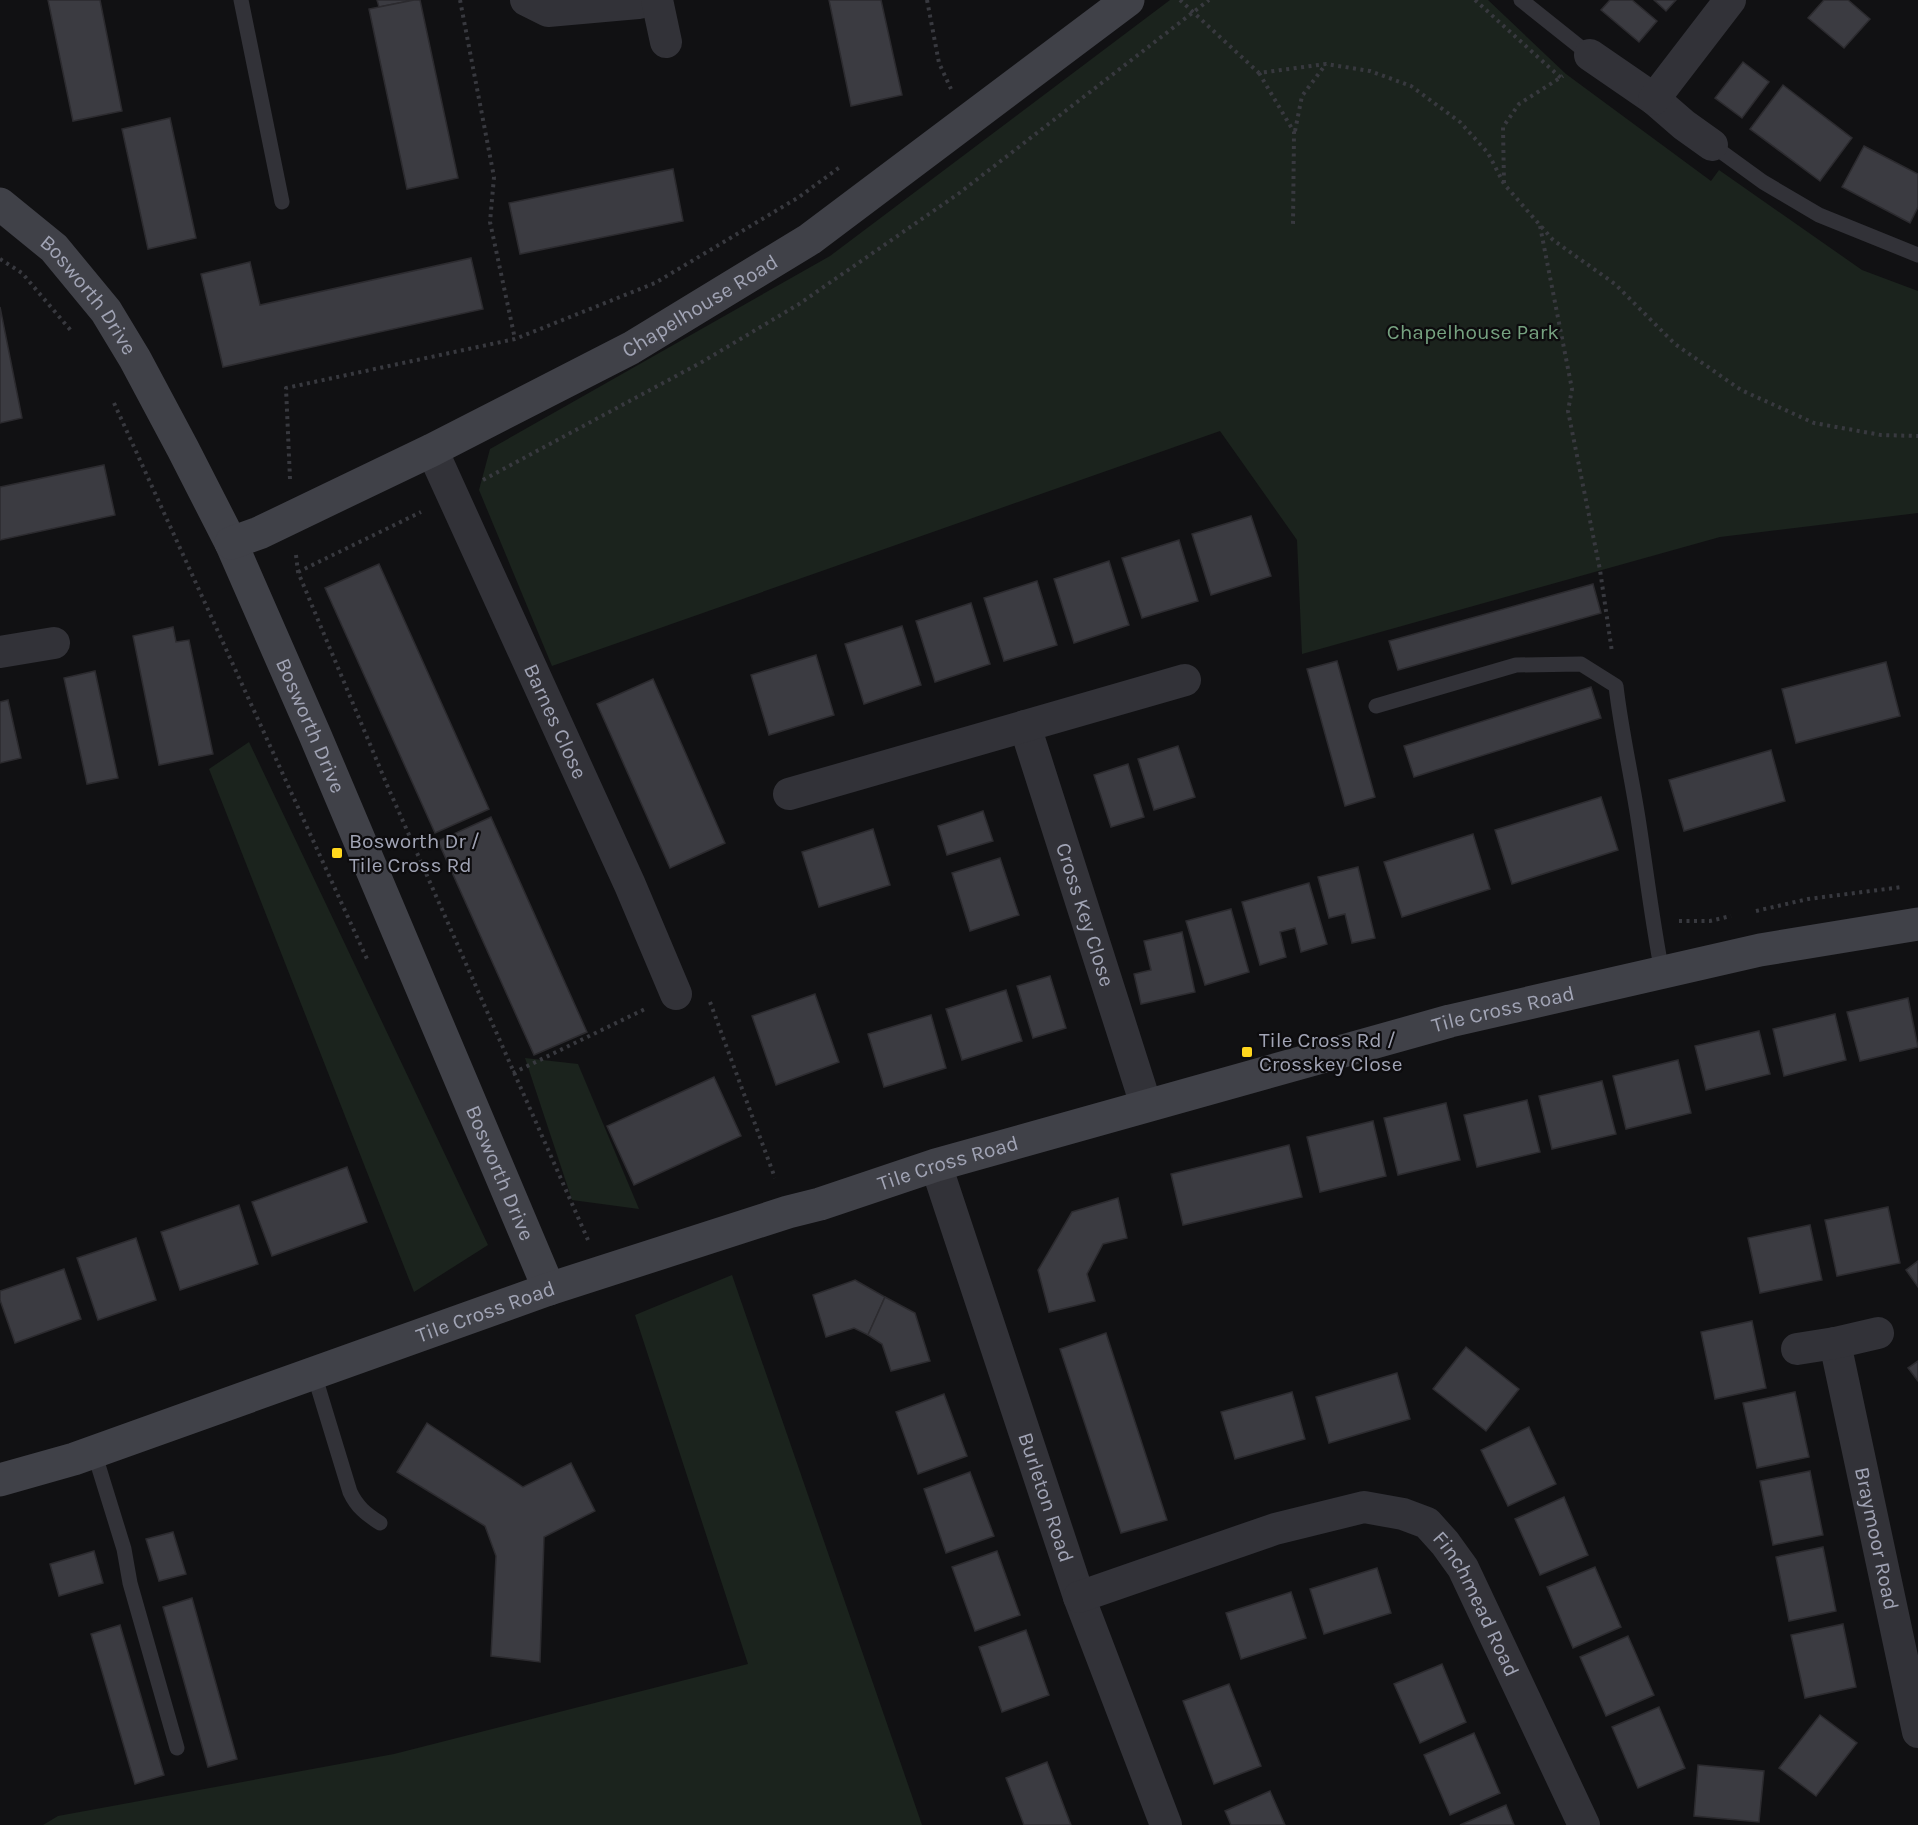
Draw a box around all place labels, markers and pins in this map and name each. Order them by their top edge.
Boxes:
place label: Bosworth Dr / Tile Cross Rd [349,829,480,877]
marker: Bosworth Dr / Tile Cross Rd [330,846,344,860]
place label: Tile Cross Rd / Crosskey Close [1259,1028,1402,1076]
marker: Tile Cross Rd / Crosskey Close [1240,1045,1254,1059]

